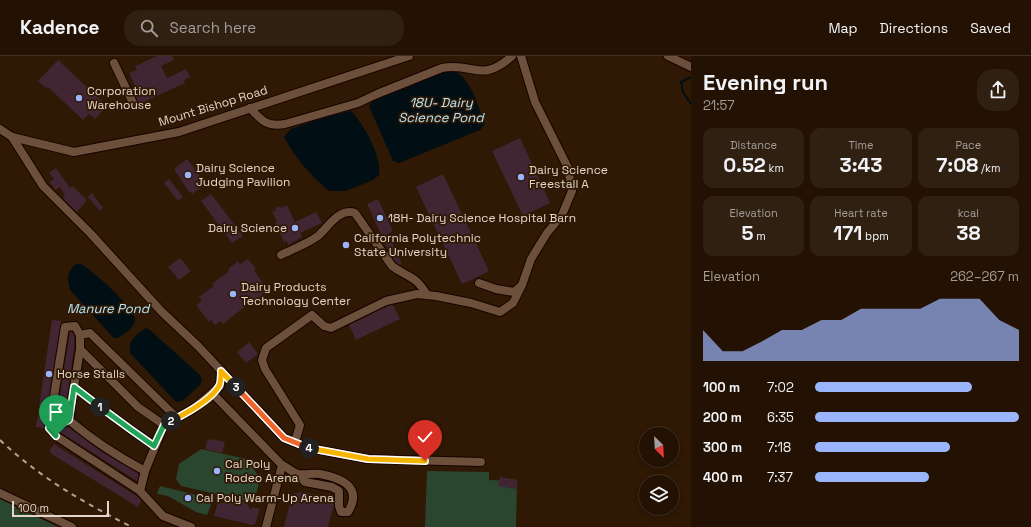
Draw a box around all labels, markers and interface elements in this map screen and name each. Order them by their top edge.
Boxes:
search box [124,10,404,46]
text: Kadence [20,15,100,40]
icon: search [138,17,160,39]
text: Search here [170,18,256,37]
text: Map [828,19,858,37]
text: Directions [880,19,948,37]
text: Saved [970,19,1011,37]
text: Evening run [703,68,828,96]
button: share [977,69,1019,111]
street label: Mount Bishop Road [157,82,269,130]
place label: Corporation Warehouse [87,83,156,113]
marker: Corporation Warehouse [74,93,84,103]
water label: 18U- Dairy Science Pond [398,94,485,126]
text: 21:57 [703,97,735,114]
text: Distance [730,138,777,152]
text: Time [848,138,874,152]
text: Pace [955,138,981,152]
text: 0.52 [723,152,766,178]
text: 3:43 [839,152,882,178]
text: 7:08 [936,152,978,178]
place label: Dairy Science Judging Pavilion [196,160,290,190]
text: km [766,161,784,175]
text: /km [978,161,1000,175]
place label: Dairy Science Freestall A [529,162,608,192]
marker: Dairy Science Judging Pavilion [183,170,193,180]
marker: Dairy Science Freestall A [516,172,526,182]
text: Elevation [730,206,778,220]
text: Heart rate [834,206,888,220]
text: kcal [958,206,979,220]
place label: 18H- Dairy Science Hospital Barn [388,210,576,226]
marker: 18H- Dairy Science Hospital Barn [375,213,385,223]
place label: Dairy Science [208,220,287,236]
text: 5 [742,220,754,246]
text: 171 [833,220,862,246]
text: 38 [956,220,980,246]
marker: Dairy Science [290,223,300,233]
text: m [754,229,766,243]
text: bpm [862,229,889,243]
place label: California Polytechnic State University [354,230,481,260]
marker: California Polytechnic State University [341,240,351,250]
text: Elevation [703,268,760,285]
text: 262–267 m [950,268,1019,285]
place label: Dairy Products Technology Center [241,279,351,309]
marker: Dairy Products Technology Center [228,289,238,299]
water label: Manure Pond [67,300,151,317]
place label: Horse Stalls [57,366,125,382]
marker: Horse Stalls [44,369,54,379]
pin: 3 [226,377,246,397]
text: 100 m [703,379,740,396]
text: 7:02 [767,379,794,396]
text: 3 [233,380,239,394]
pin [39,395,73,436]
pin: 1 [90,397,110,417]
text: 1 [98,400,102,414]
icon: arrive [45,401,67,423]
text: 200 m [703,409,742,426]
text: 6:35 [767,409,794,426]
pin: 2 [161,411,181,431]
text: 2 [168,414,174,428]
pin [408,420,442,461]
icon: check [414,426,436,448]
north arrow [639,427,679,467]
map controls [639,427,679,515]
pin: 4 [299,438,319,458]
text: 300 m [703,439,742,456]
text: 7:18 [767,439,791,456]
text: 4 [306,441,313,455]
place label: Cal Poly Rodeo Arena [225,456,298,486]
marker: Cal Poly Rodeo Arena [212,466,222,476]
text: 400 m [703,469,743,486]
text: 7:37 [767,469,793,486]
button: layers [639,475,679,515]
place label: Cal Poly Warm-Up Arena [196,490,334,506]
marker: Cal Poly Warm-Up Arena [183,493,193,503]
scale bar [12,499,109,518]
text: 100 m [18,501,49,515]

